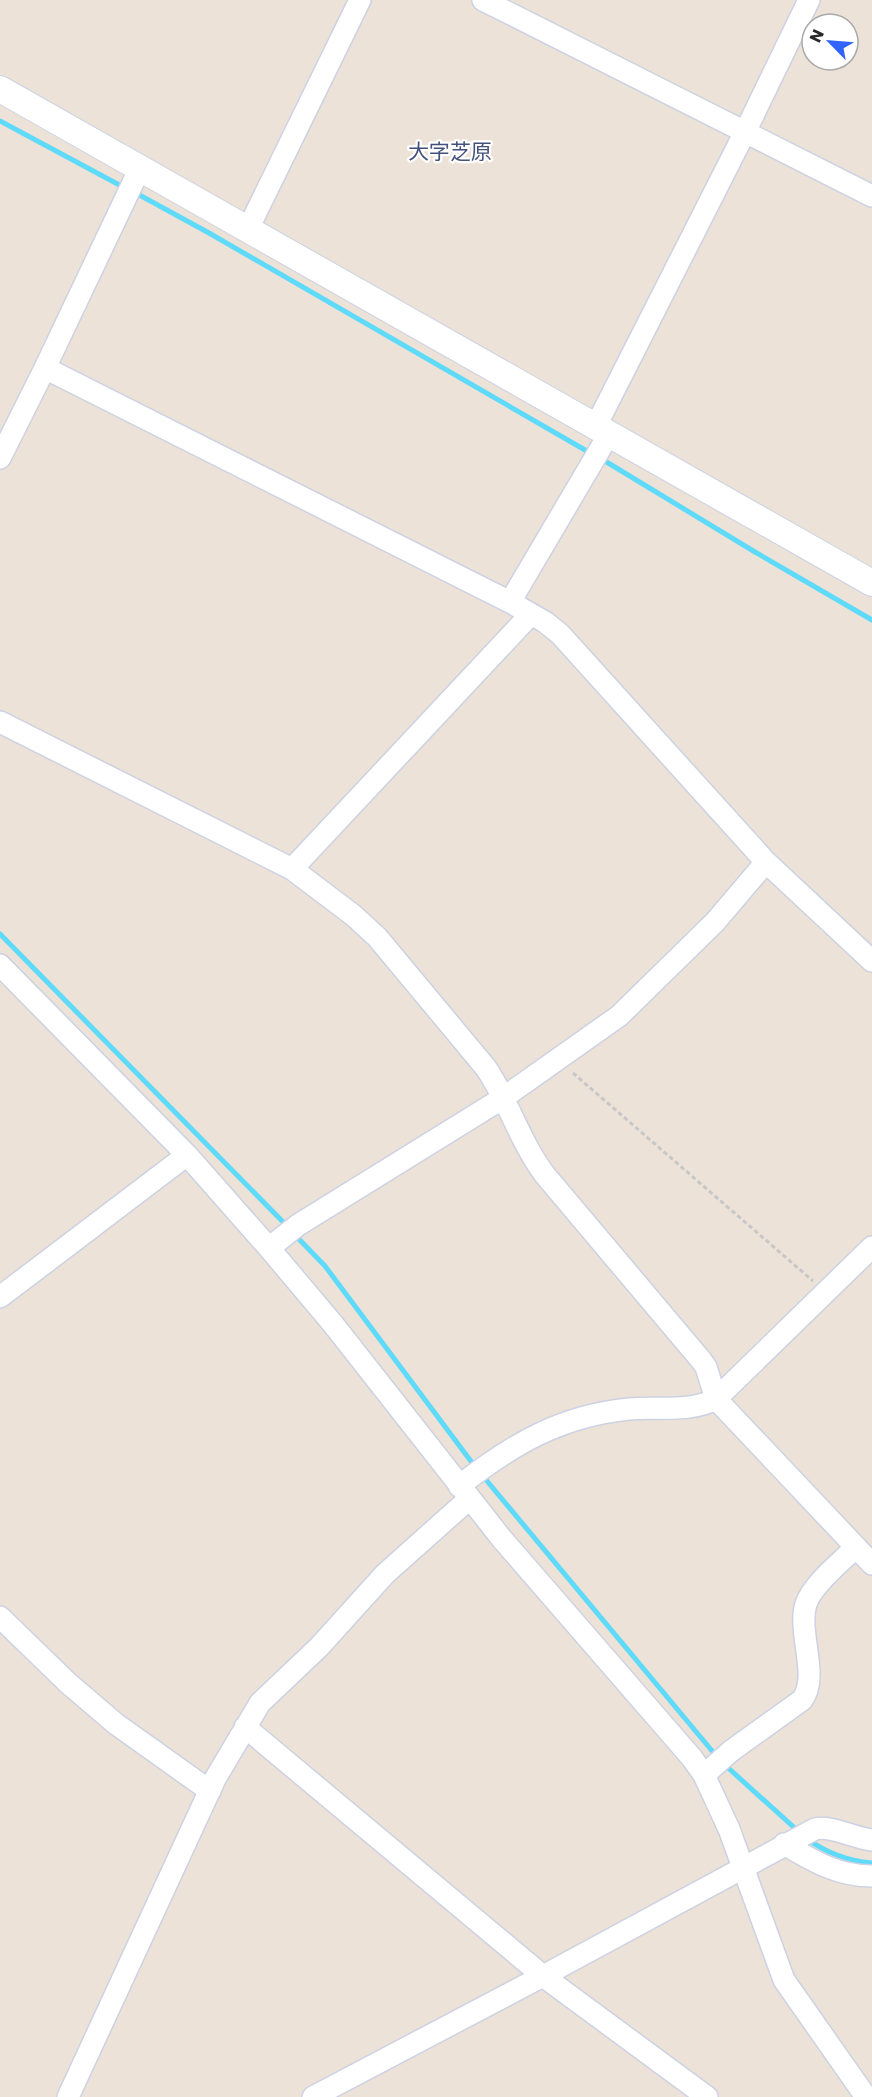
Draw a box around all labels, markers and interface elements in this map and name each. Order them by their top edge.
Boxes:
north arrow [800,12,860,72]
text: N [804,26,830,46]
district label: 大字芝原 [408,137,492,166]

